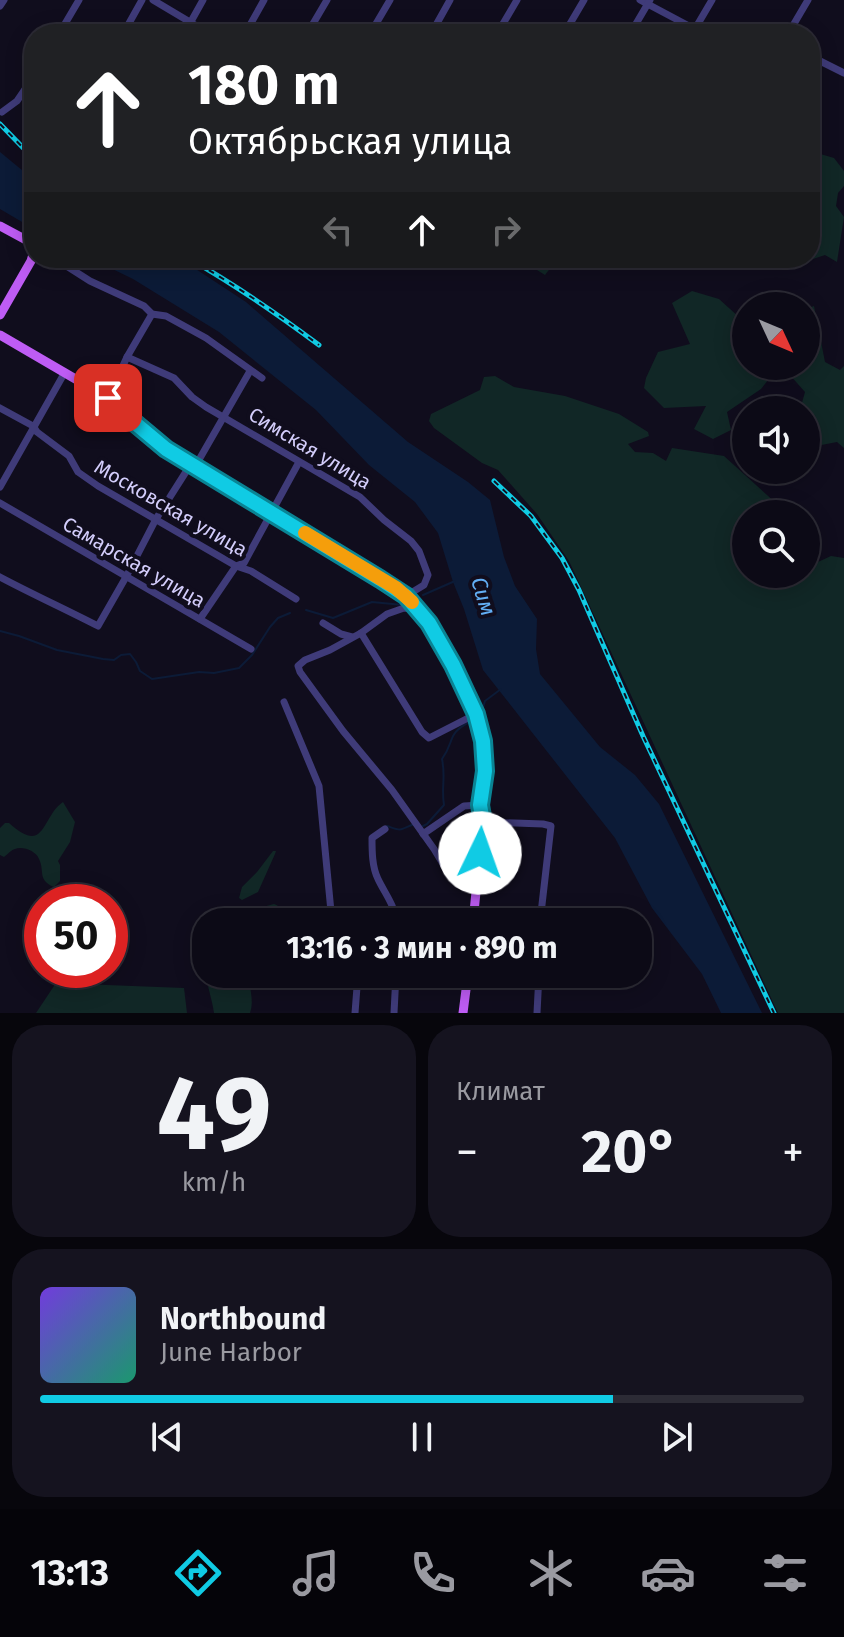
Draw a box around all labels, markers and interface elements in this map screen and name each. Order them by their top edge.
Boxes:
text: 180 m [188,52,340,119]
icon: ahead [56,56,160,160]
text: Октябрьская улица [188,120,512,164]
icon: left [316,208,360,252]
icon: ahead [400,208,444,252]
icon: right [484,208,528,252]
north arrow [732,292,820,380]
map controls [732,292,820,588]
pin [74,364,142,432]
icon: arrive [86,376,130,420]
button: sound [732,396,820,484]
street label: Симская улица [244,402,376,494]
street label: Московская улица [90,454,252,562]
button: search [732,500,820,588]
street label: Самарская улица [58,511,210,613]
water label: Сим [465,573,502,619]
position arrow [438,811,522,895]
speed limit sign: 50 [24,884,128,988]
text: 13:16 · 3 мин · 890 m [286,930,558,966]
text: 49 [157,1052,271,1177]
text: Климат [456,1076,545,1107]
text: 20° [581,1116,679,1188]
text: − [456,1126,478,1179]
text: + [782,1126,804,1179]
text: km/h [182,1167,246,1198]
text: Northbound [160,1301,326,1337]
text: June Harbor [160,1337,302,1368]
icon: previous [145,1415,189,1459]
icon: pause [400,1415,444,1459]
icon: next [655,1415,699,1459]
icon: directions [170,1545,226,1601]
icon: music [288,1545,344,1601]
icon: phone [405,1545,461,1601]
icon: climate [523,1545,579,1601]
icon: car [640,1545,696,1601]
icon: filters [757,1545,813,1601]
text: 13:13 [31,1551,109,1595]

